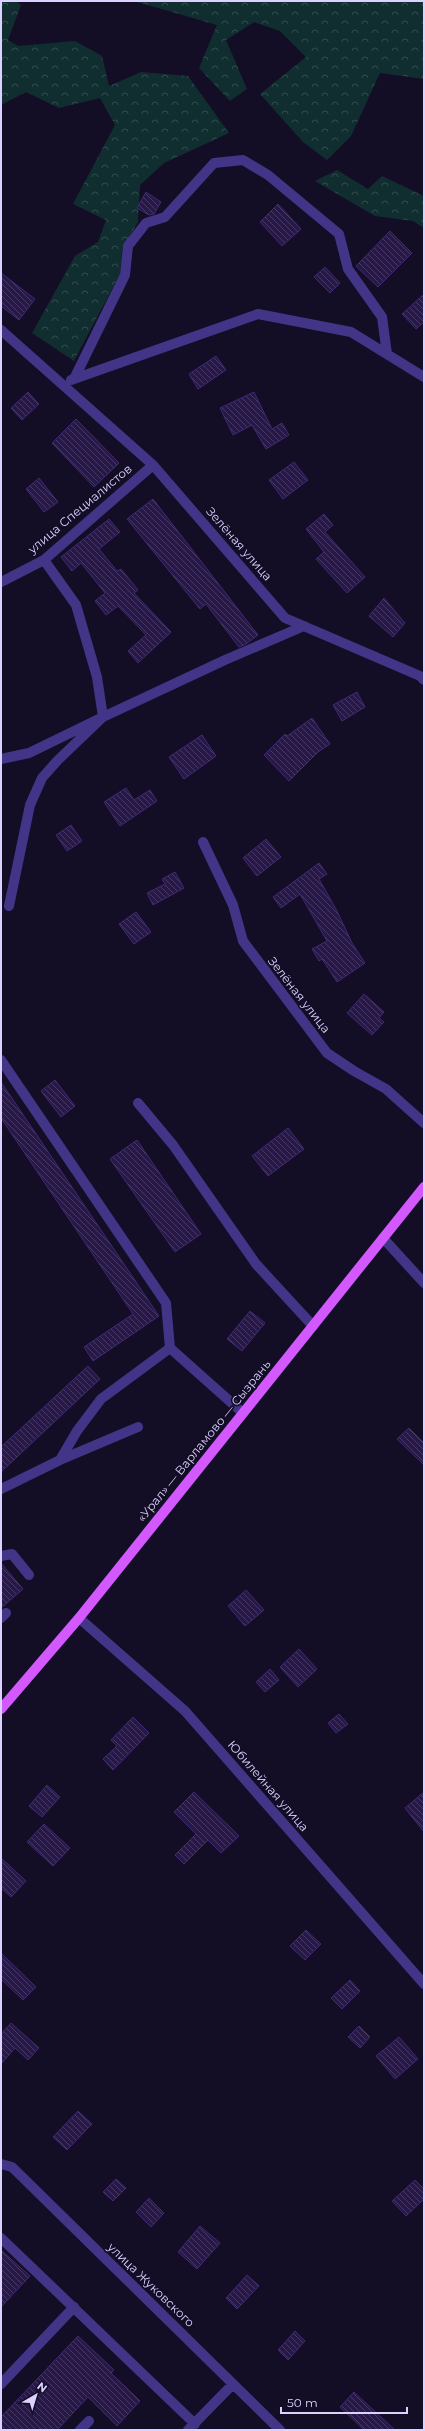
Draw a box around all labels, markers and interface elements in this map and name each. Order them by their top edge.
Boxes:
street label: улица Специалистов [24,461,135,557]
street label: Зелёная улица [203,504,275,584]
street label: Зелёная улица [265,954,334,1036]
street label: «Урал» — Варламово — Сызрань [134,1357,274,1525]
street label: Юбилейная улица [225,1737,312,1834]
street label: улица Жуковского [104,2239,198,2330]
north arrow [16,2375,56,2415]
text: N [34,2379,50,2395]
scale bar [281,2389,407,2415]
text: 50 m [287,2395,318,2410]

